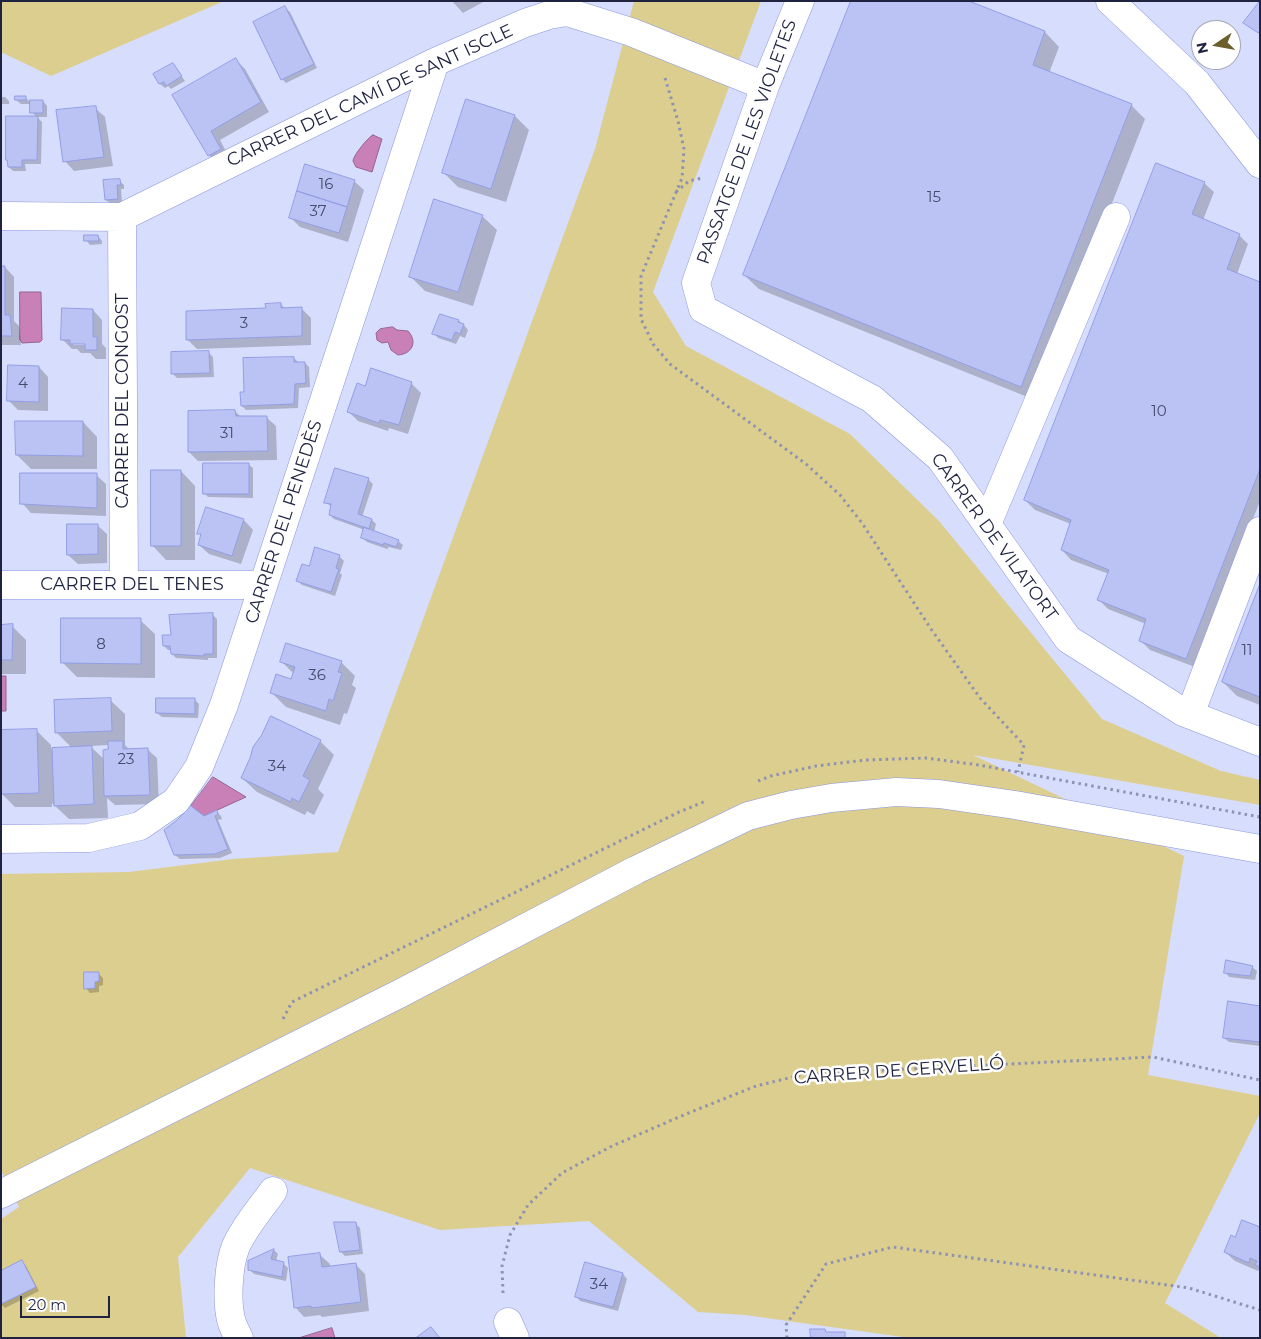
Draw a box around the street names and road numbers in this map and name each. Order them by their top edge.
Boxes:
street label: PASSATGE DE LES VIOLETES [693,17,801,267]
street label: CARRER DEL CAMÍ DE SANT ISCLE [223,20,517,172]
street label: CARRER DEL CONGOST [112,293,134,509]
street label: CARRER DEL PENEDÈS [241,417,327,627]
street label: CARRER DE VILATORT [926,449,1062,625]
street label: CARRER DEL TENES [40,574,224,596]
street label: CARRER DE CERVELLÓ [793,1053,1005,1089]

